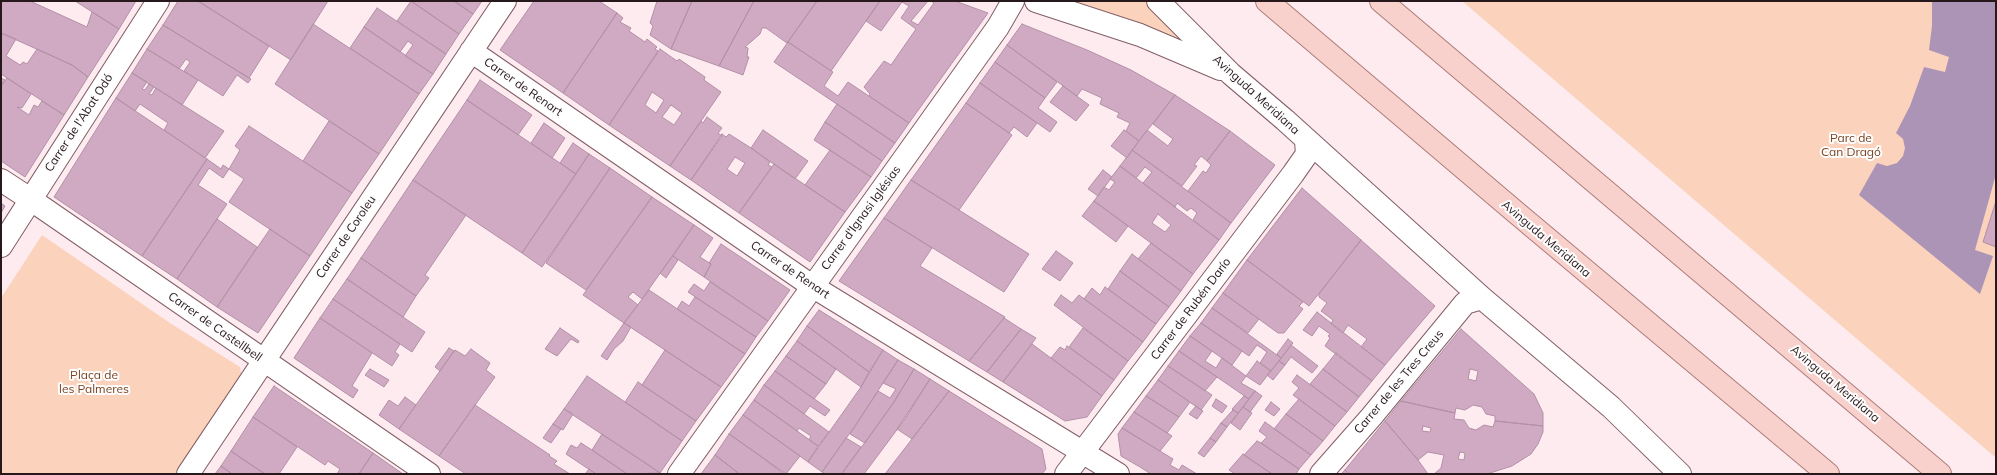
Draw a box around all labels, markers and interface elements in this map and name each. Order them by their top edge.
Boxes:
street label: Avinguda Meridiana [1210,52,1302,138]
street label: Carrer de Renart [481,55,565,119]
street label: Carrer de l'Abat Odó [42,71,116,175]
park label: Parc de Can Dragó [1821,131,1881,159]
street label: Carrer d'Ignasi Iglésias [818,163,904,273]
street label: Carrer de Coroleu [313,193,379,281]
street label: Avinguda Meridiana [1498,197,1594,281]
street label: Carrer de Renart [748,238,832,302]
street label: Carrer de Rubén Darío [1148,255,1234,363]
street label: Carrer de Castellbell [165,289,265,365]
street label: Carrer de les Tres Creus [1351,327,1447,437]
street label: Avinguda Meridiana [1787,342,1883,426]
park label: Plaça de les Palmeres [59,368,129,396]

